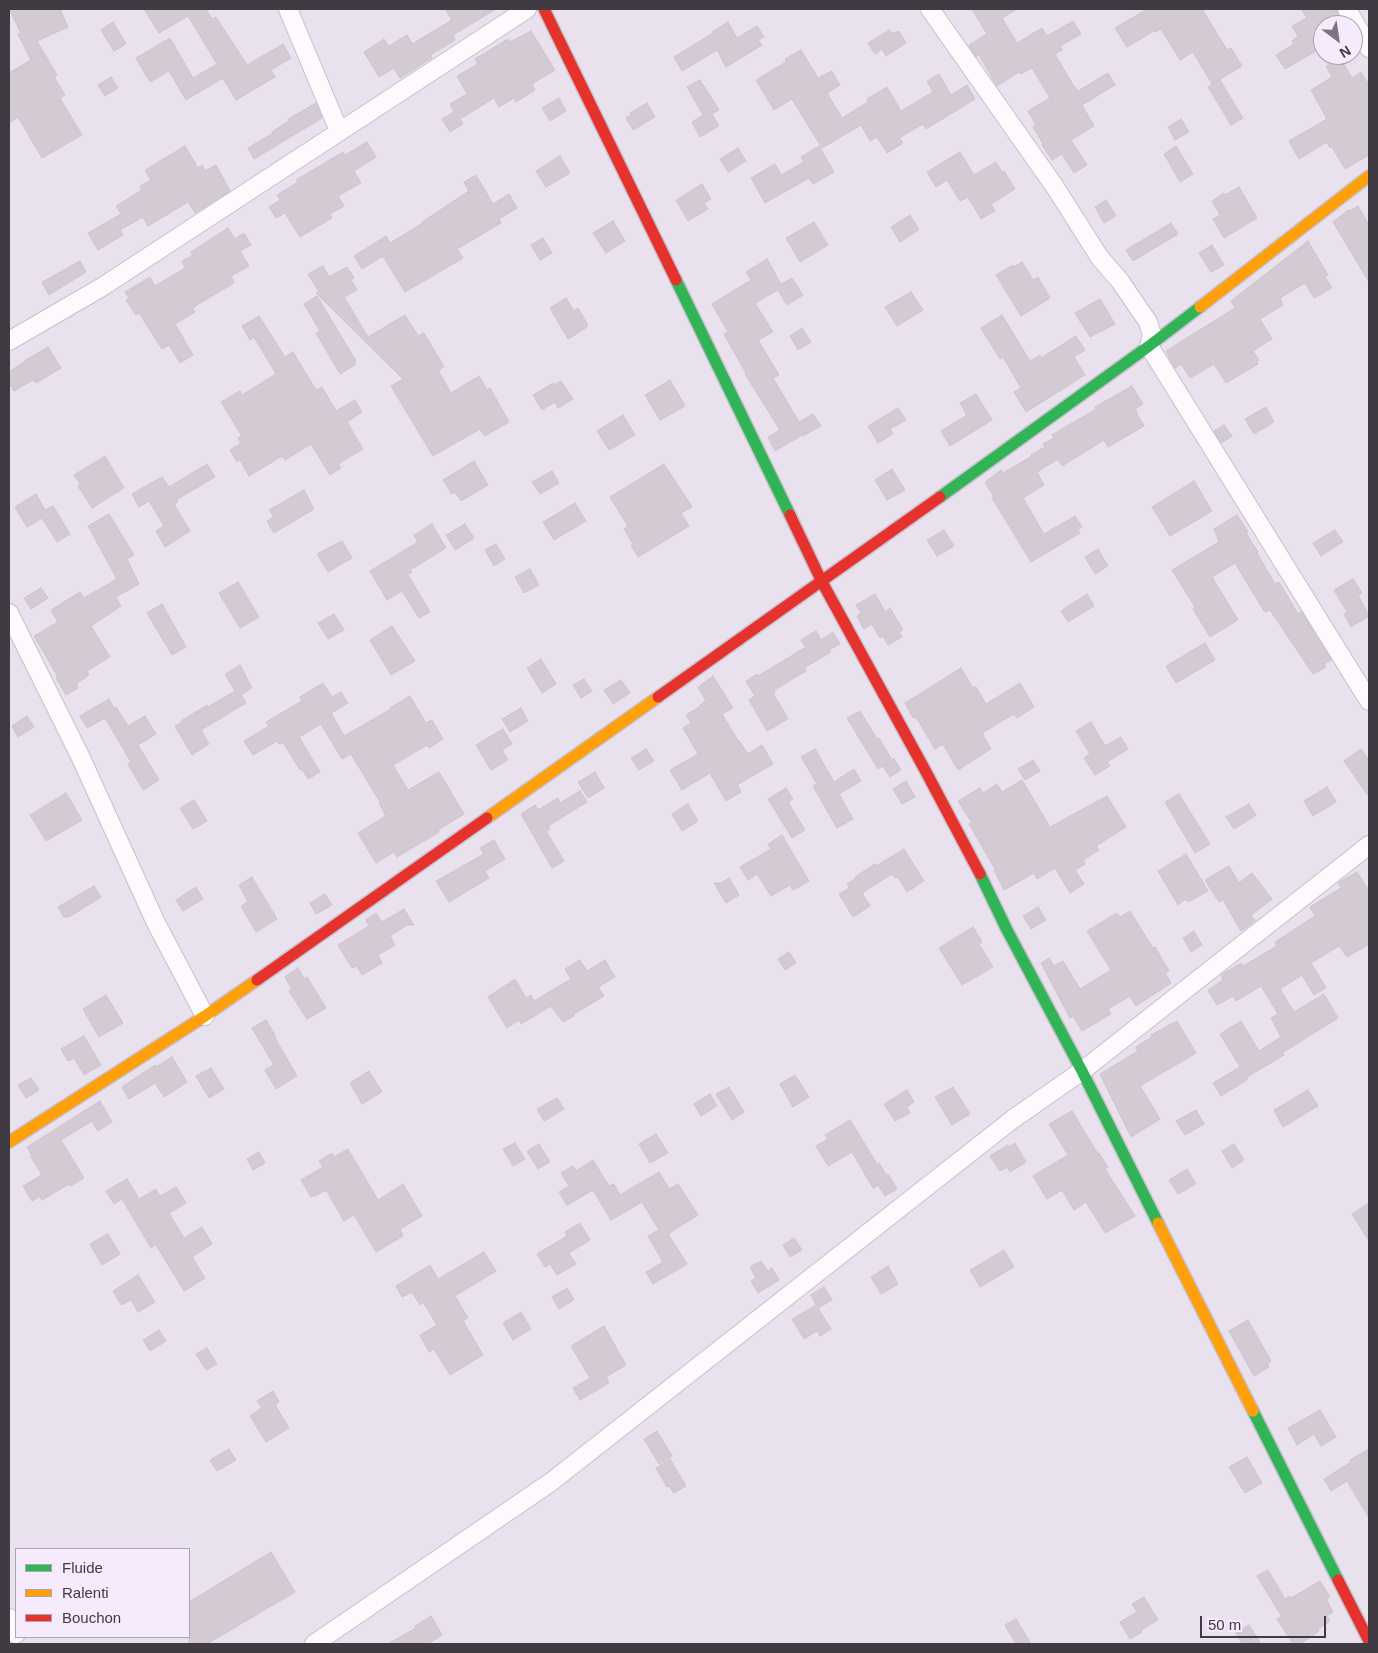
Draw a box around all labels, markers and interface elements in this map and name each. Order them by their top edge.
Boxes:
north arrow [1313,15,1363,65]
text: N [1337,43,1354,61]
legend [15,1548,190,1638]
text: Fluide [62,1559,103,1576]
text: Ralenti [62,1584,109,1601]
scale bar [1203,1606,1329,1638]
text: Bouchon [62,1609,121,1626]
text: 50 m [1208,1616,1241,1633]

